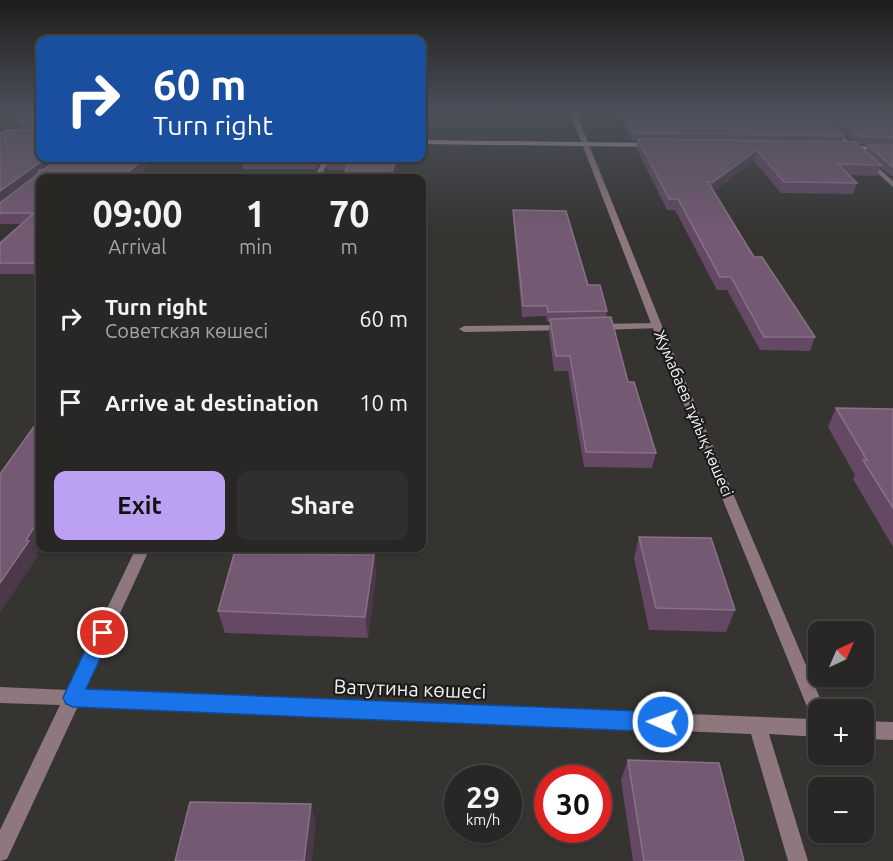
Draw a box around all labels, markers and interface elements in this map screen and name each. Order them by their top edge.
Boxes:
icon: right [54,60,132,138]
text: 60 m [153,61,247,108]
text: Turn right [153,110,273,140]
text: 09:00 [92,193,183,234]
text: 1 [246,193,266,234]
text: 70 [329,193,370,234]
text: Arrival [108,235,167,258]
text: min [239,235,273,258]
text: m [341,235,358,258]
text: Turn right [105,294,207,319]
icon: right [54,302,87,335]
text: 60 m [359,306,408,331]
text: Советская көшесі [105,319,268,342]
street label: Жумабаев тұйық көшесі [651,327,737,499]
icon: arrive [54,386,87,419]
text: Arrive at destination [105,390,319,415]
text: 10 m [359,390,408,415]
button: Exit [54,471,225,540]
button: Share [237,471,408,540]
pin [77,607,128,658]
icon: arrive [86,616,119,649]
north arrow [808,621,874,687]
map controls [808,621,874,843]
street label: Ватутина көшесі [333,674,487,703]
position arrow [631,690,695,754]
button: + [808,699,874,765]
speed limit sign: 30 [534,765,612,843]
button: − [808,777,874,843]
text: 29 [466,780,500,814]
text: km/h [466,811,500,828]

